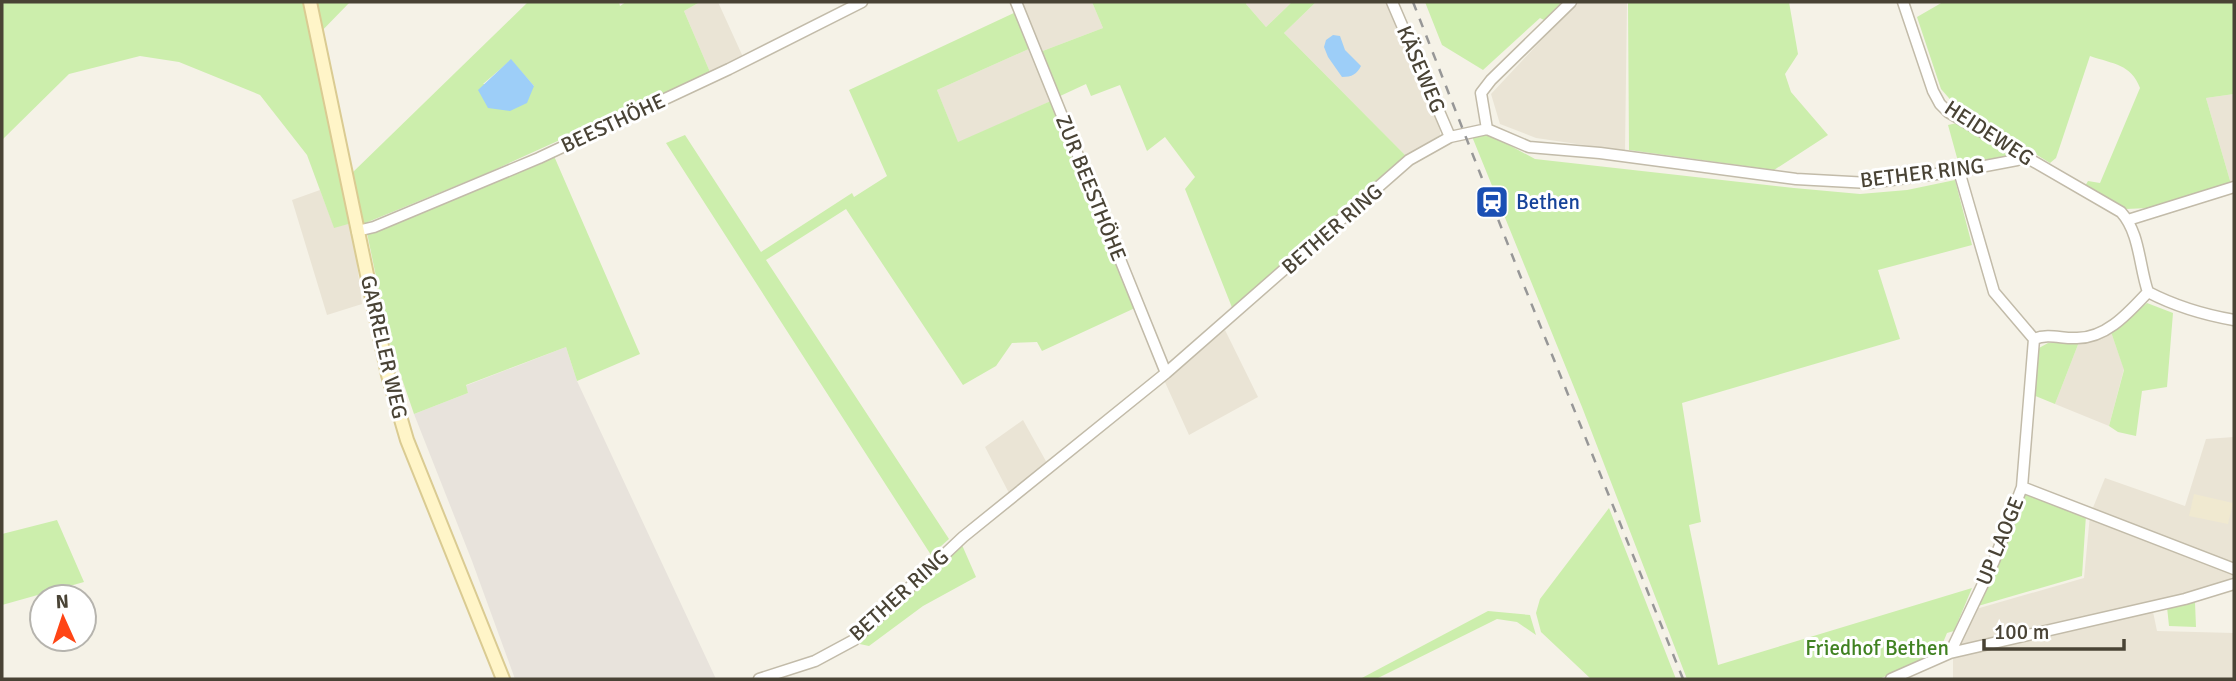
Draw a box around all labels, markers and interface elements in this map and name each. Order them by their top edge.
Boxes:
street label: KÄSEWEG [1391,22,1451,116]
street label: BEESTHÖHE [557,88,669,158]
street label: HEIDEWEG [1940,95,2038,171]
street label: ZUR BEESTHÖHE [1050,111,1132,265]
street label: BETHER RING [1859,152,1985,194]
street label: BETHER RING [1276,178,1388,280]
station icon: Bethen [1473,183,1511,221]
place label: Bethen [1516,189,1580,215]
street label: GARRELER WEG [355,273,413,421]
street label: UP LAOGE [1971,493,2029,589]
street label: BETHER RING [844,544,954,646]
north arrow [28,583,98,653]
text: N [55,590,69,614]
scale bar [1984,608,2124,652]
text: 100 m [1994,619,2049,645]
park label: Friedhof Bethen [1805,635,1949,661]

